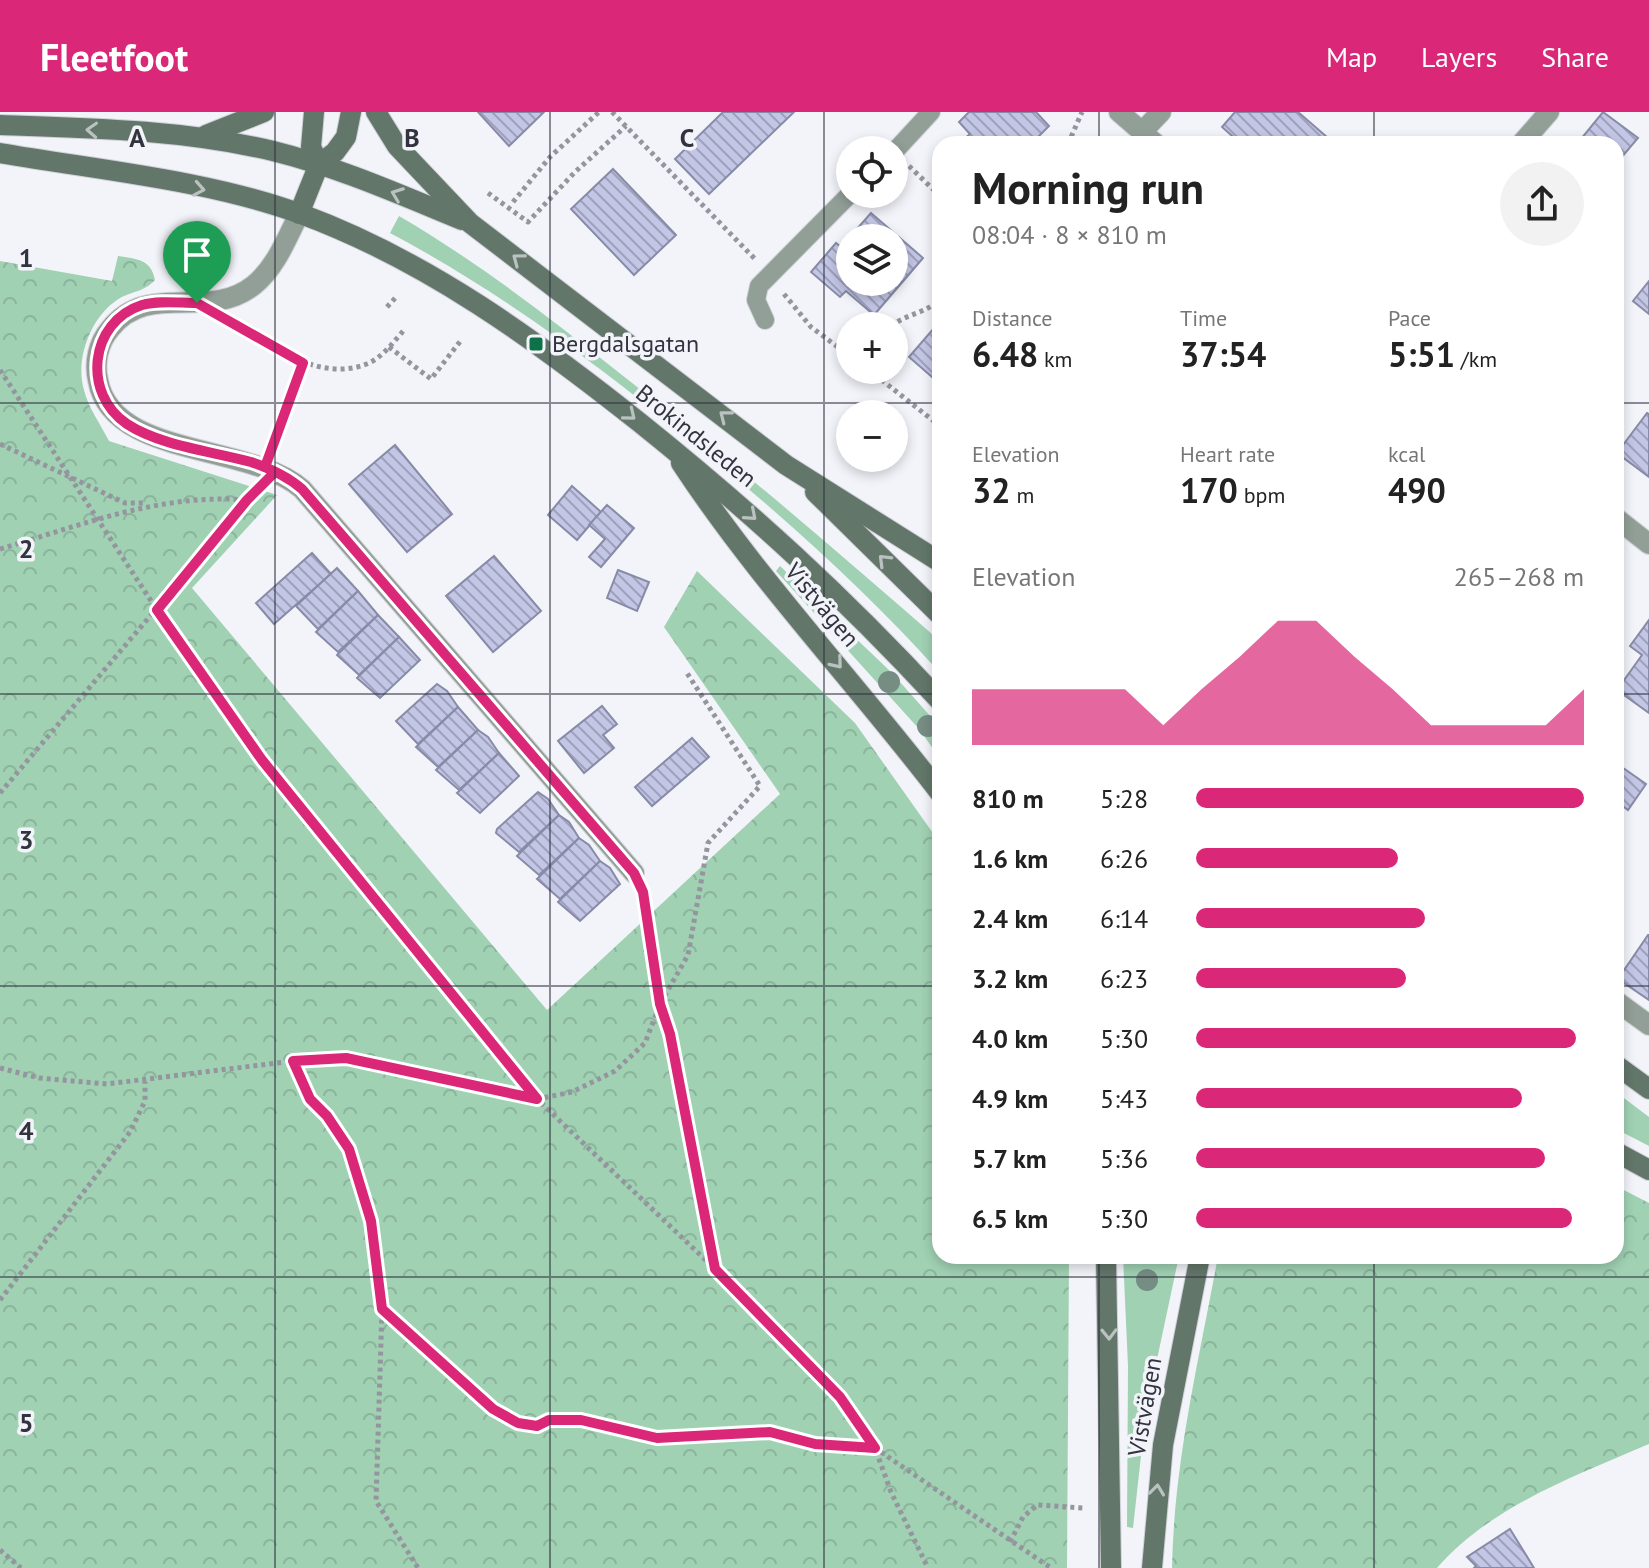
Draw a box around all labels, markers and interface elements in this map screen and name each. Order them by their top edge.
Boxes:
text: Fleetfoot [40,32,188,81]
text: Map [1326,38,1377,75]
text: Layers [1421,38,1497,75]
text: Share [1541,38,1609,75]
text: A [129,121,145,154]
text: B [404,121,420,154]
text: C [680,121,694,154]
one-way arrow [85,122,98,139]
map controls [836,136,908,472]
button: locate [836,136,908,208]
text: Morning run [972,159,1204,216]
button: share [1500,162,1584,246]
one-way arrow [192,179,206,196]
one-way arrow [391,187,405,203]
text: 08:04 · 8 × 810 m [972,218,1167,251]
pin [163,221,231,303]
button: layers [836,224,908,296]
icon: arrive [175,233,219,277]
text: 1 [19,241,33,274]
one-way arrow [512,254,527,268]
text: Distance [972,304,1053,332]
text: Time [1180,304,1227,332]
text: Pace [1388,304,1431,332]
button: + [836,312,908,384]
place label: Bergdalsgatan [552,328,699,359]
text: 6.48 [972,332,1038,376]
text: 37:54 [1180,332,1266,376]
text: 5:51 [1388,332,1455,376]
marker: Bergdalsgatan [527,335,545,353]
text: km [1038,345,1072,373]
text: /km [1455,345,1497,373]
street label: Brokindsleden [630,377,763,494]
button: − [836,400,908,472]
one-way arrow [621,405,635,420]
one-way arrow [719,412,734,426]
text: Elevation [972,440,1060,468]
text: Heart rate [1180,440,1275,468]
text: kcal [1388,440,1426,468]
text: 32 [972,468,1011,512]
text: 170 [1180,468,1238,512]
text: 490 [1388,468,1446,512]
text: m [1011,481,1034,509]
text: bpm [1238,481,1285,509]
one-way arrow [741,505,756,519]
text: 2 [19,532,33,565]
one-way arrow [879,555,893,570]
street label: Vistvägen [778,556,866,653]
text: Elevation [972,560,1076,593]
text: 265–268 m [1454,560,1584,593]
one-way arrow [827,654,842,669]
text: 810 m [972,782,1044,815]
text: 5:28 [1100,782,1148,815]
text: 3 [19,823,33,856]
text: 1.6 km [972,842,1048,875]
text: 6:26 [1100,842,1148,875]
text: 2.4 km [972,902,1048,935]
text: 6:14 [1100,902,1148,935]
text: 3.2 km [972,962,1048,995]
text: 6:23 [1100,962,1148,995]
text: 4.0 km [972,1022,1048,1055]
text: 5:30 [1100,1022,1148,1055]
text: 4.9 km [972,1082,1048,1115]
text: 5:43 [1100,1082,1148,1115]
text: 4 [19,1114,34,1147]
text: 5.7 km [972,1142,1047,1175]
text: 5:36 [1100,1142,1148,1175]
text: 6.5 km [972,1202,1048,1235]
text: 5:30 [1100,1202,1148,1235]
one-way arrow [1100,1328,1117,1341]
street label: Vistvägen [1120,1355,1168,1460]
text: 5 [19,1406,33,1439]
one-way arrow [1149,1483,1166,1496]

